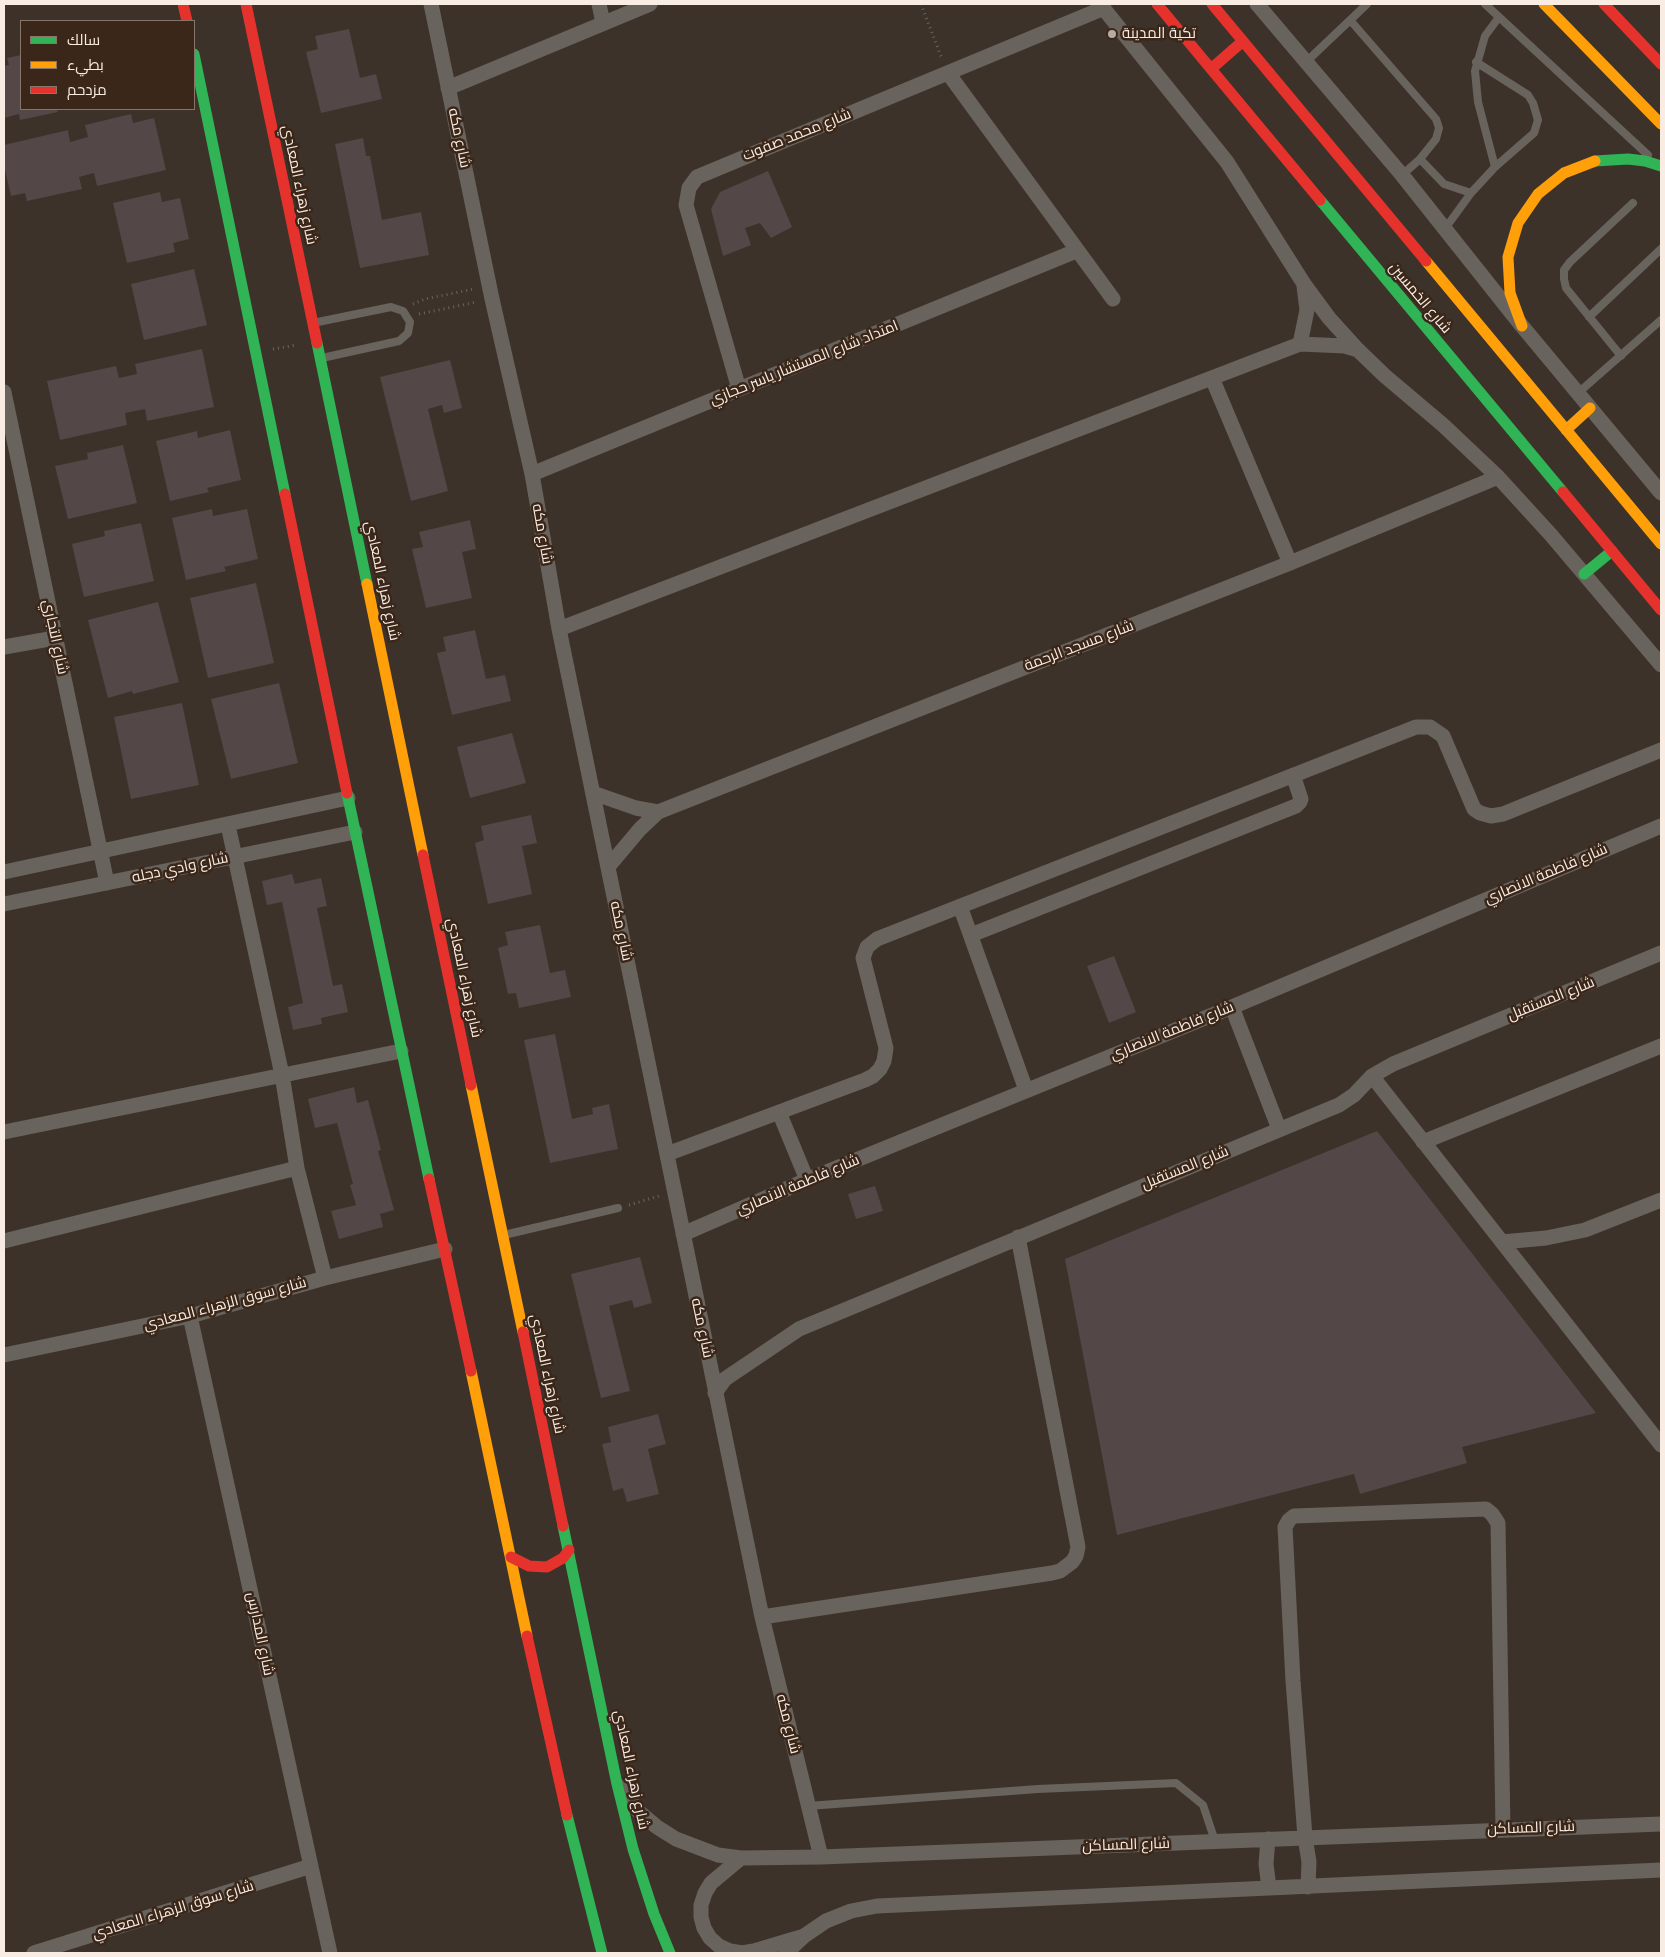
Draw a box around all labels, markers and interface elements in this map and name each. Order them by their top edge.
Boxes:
legend [20,20,195,110]
place label: تكية المدينة [1122,25,1196,43]
marker: تكية المدينة [1106,28,1118,40]
text: سالك [67,31,100,49]
text: بطيء [67,56,104,74]
text: مزدحم [67,81,107,99]
street label: شارع محمد صفوت [740,105,854,165]
street label: شارع مكه [444,106,474,170]
street label: شارع زهراء المعادي [278,124,320,246]
street label: شارع الخمسين [1385,259,1455,337]
street label: امتداد شارع المستشار ياسر حجازي [707,317,901,409]
street label: شارع مكه [528,503,556,565]
street label: شارع زهراء المعادي [361,520,403,642]
street label: شارع التجاري [38,598,72,676]
street label: شارع مسجد الرحمة [1022,617,1136,675]
street label: شارع فاطمة الانصاري [1482,840,1610,908]
street label: شارع وادي دجله [130,849,230,887]
street label: شارع مكه [606,899,636,963]
street label: شارع زهراء المعادي [443,917,485,1039]
street label: شارع المستقبل [1505,973,1597,1025]
street label: شارع فاطمة الانصاري [1107,998,1237,1064]
street label: شارع المستقبل [1139,1142,1231,1194]
street label: شارع فاطمة الانصاري [734,1151,862,1219]
street label: شارع سوق الزهراء المعادي [142,1274,308,1334]
street label: شارع مكه [687,1296,717,1360]
street label: شارع زهراء المعادي [526,1313,568,1435]
street label: شارع المدارس [242,1591,278,1677]
street label: شارع مكه [772,1692,804,1756]
street label: شارع زهراء المعادي [610,1709,652,1831]
street label: شارع المساكن [1487,1817,1575,1839]
street label: شارع المساكن [1082,1834,1170,1856]
street label: شارع سوق الزهراء المعادي [90,1877,256,1943]

